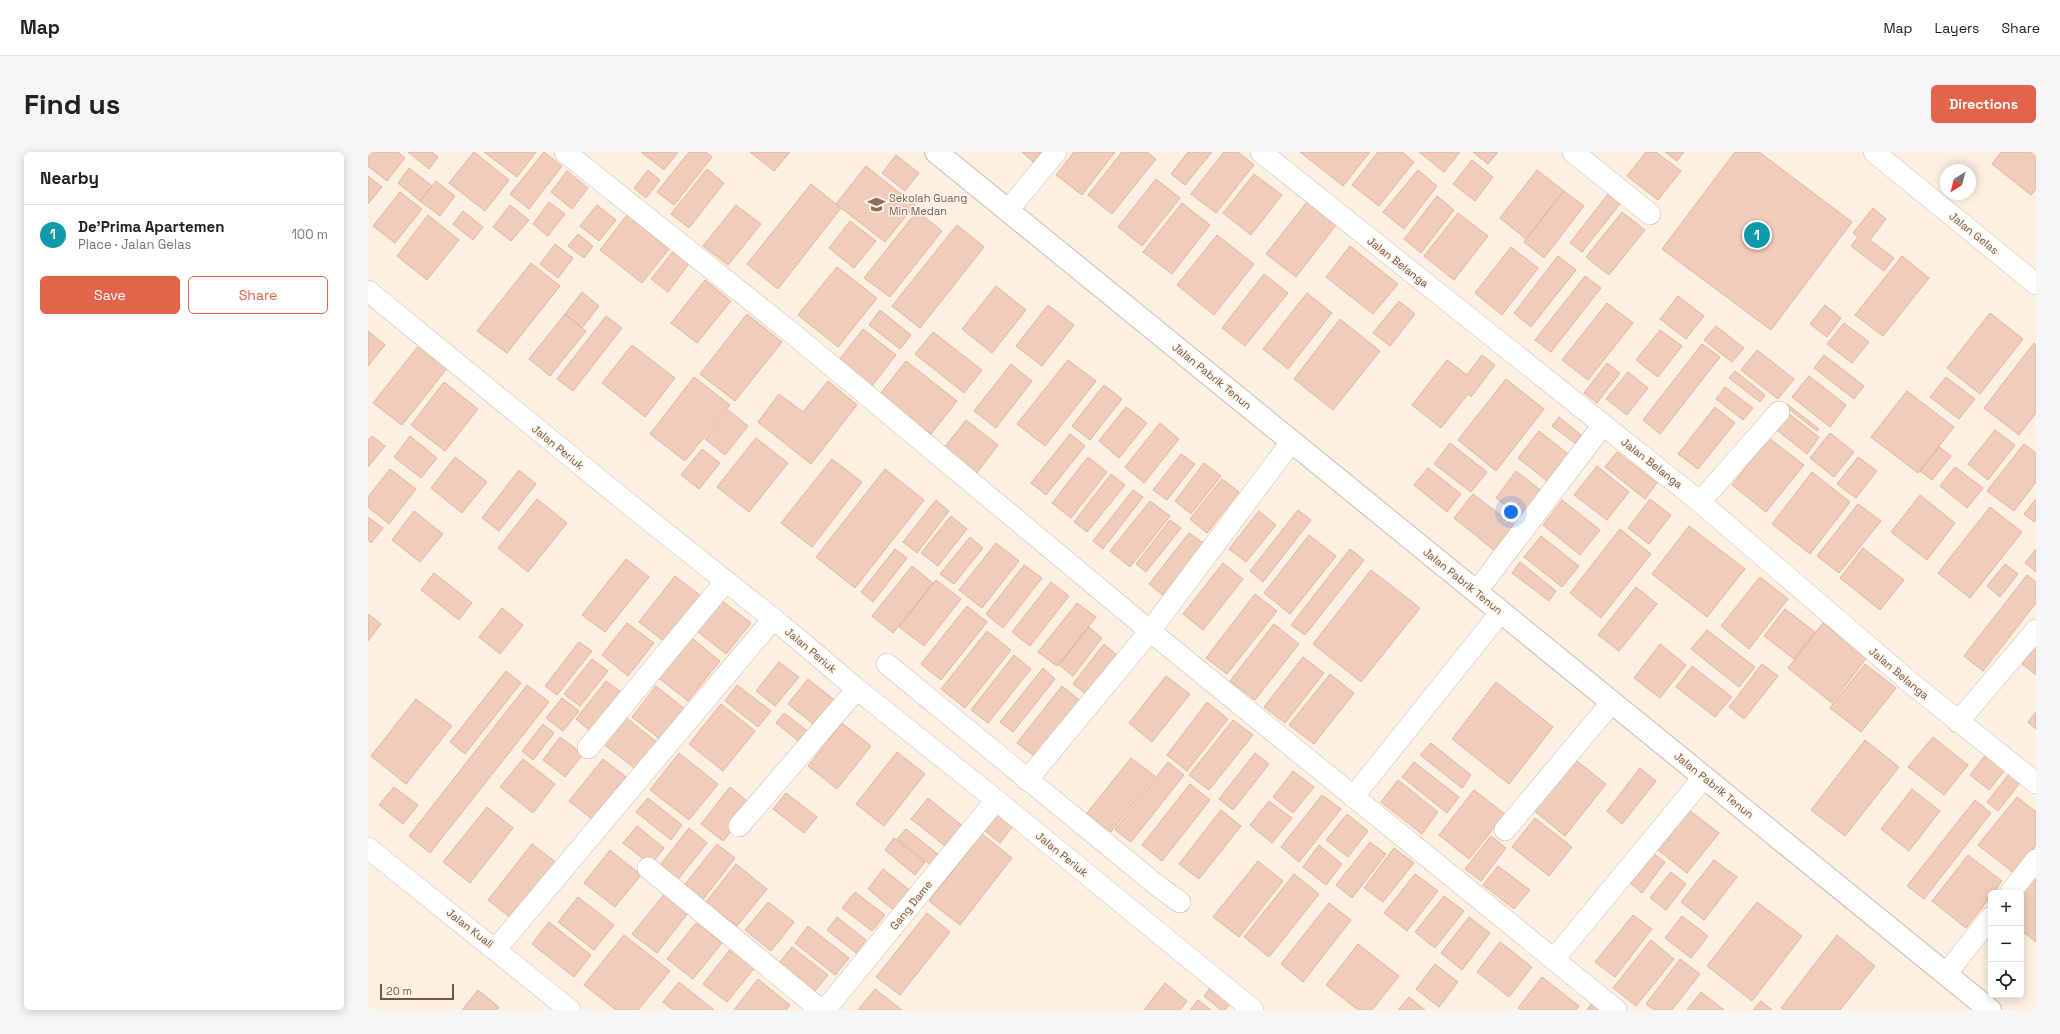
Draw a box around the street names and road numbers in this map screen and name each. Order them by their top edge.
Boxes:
street label: Jalan Gelas [1946,209,2002,257]
street label: Jalan Belanga [1364,234,1432,291]
street label: Jalan Pabrik Tenun [1169,340,1255,412]
street label: Jalan Periuk [529,422,587,473]
street label: Jalan Belanga [1618,435,1686,492]
street label: Jalan Pabrik Tenun [1420,545,1506,617]
street label: Jalan Periuk [782,624,840,676]
street label: Jalan Belanga [1866,644,1932,703]
street label: Jalan Pabrik Tenun [1671,749,1757,821]
street label: Jalan Periuk [1033,829,1091,880]
street label: Gang Dame [887,877,935,933]
street label: Jalan Kuali [444,905,497,951]

